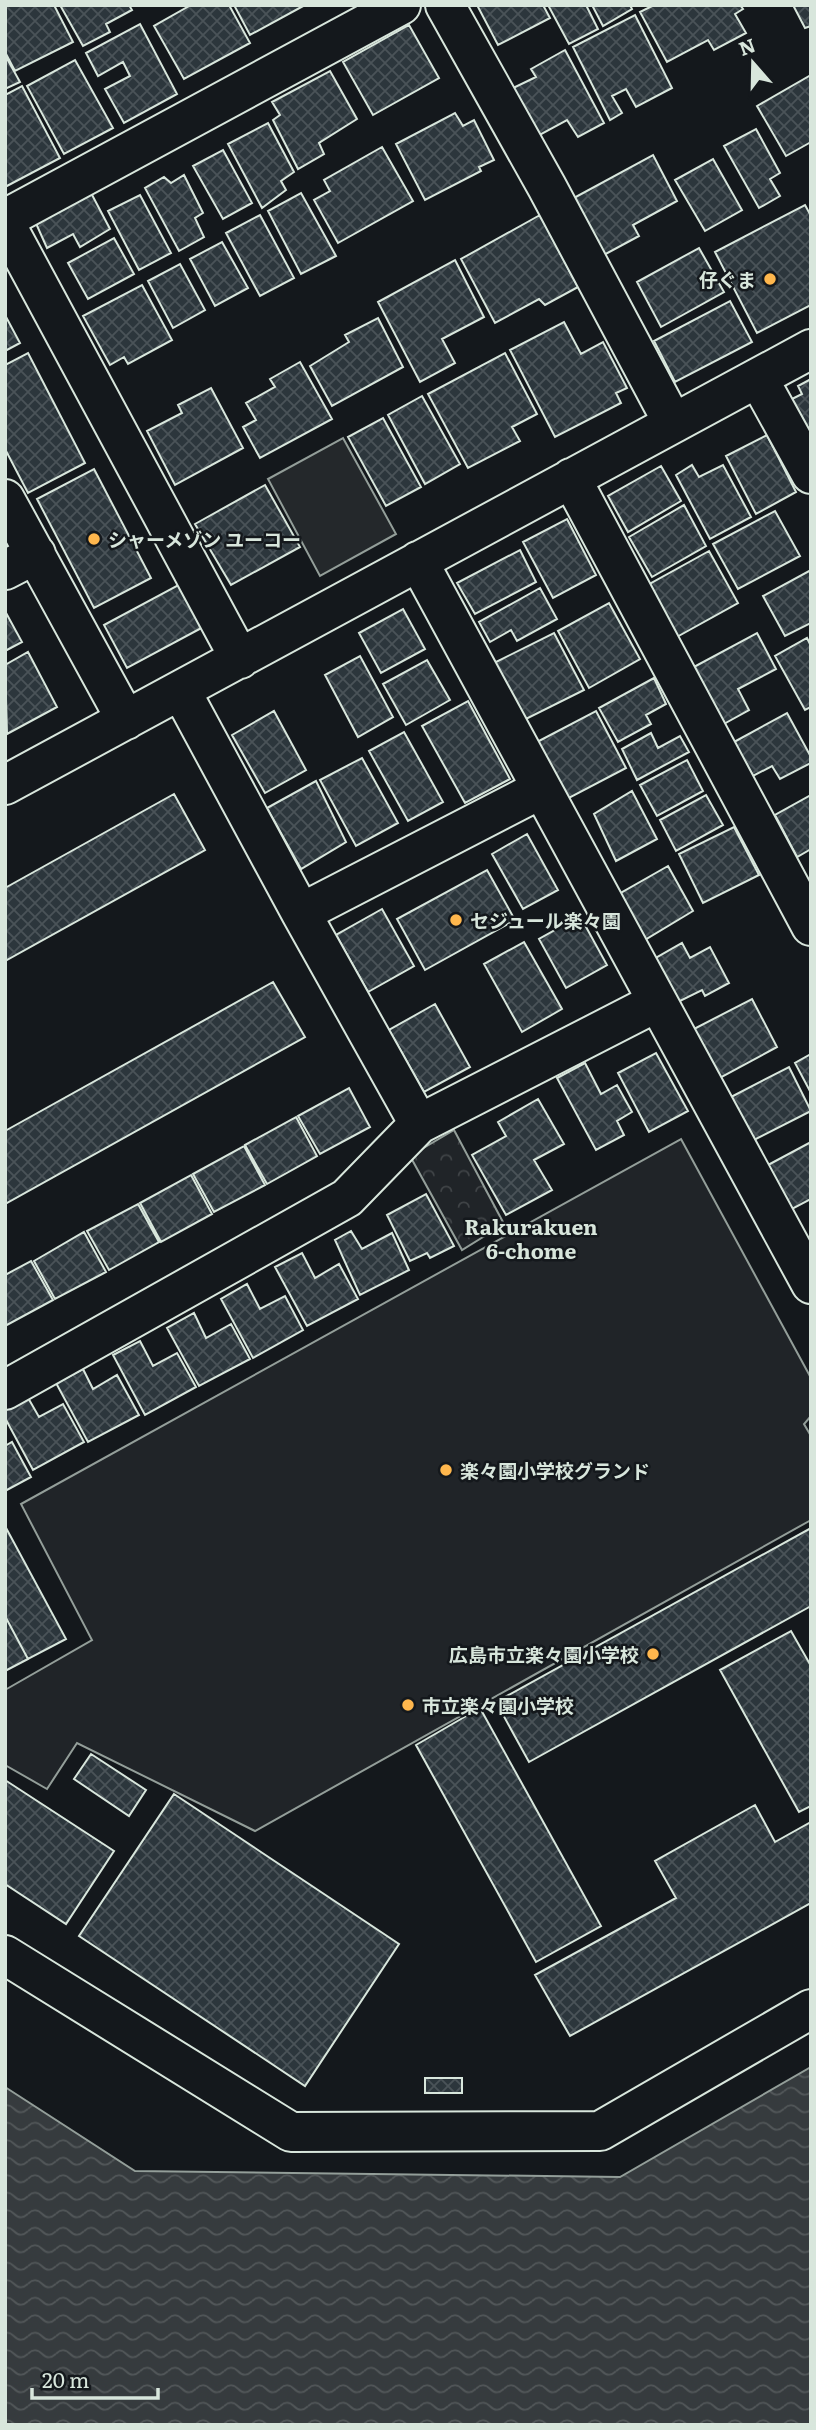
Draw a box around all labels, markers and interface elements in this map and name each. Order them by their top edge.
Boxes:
north arrow [718,28,788,98]
text: N [735,30,759,62]
place label: 仔ぐま [699,265,756,293]
marker: 仔ぐま [762,271,778,287]
place label: シャーメゾン ユーコー [108,525,301,553]
marker: シャーメゾン ユーコー [86,531,102,547]
place label: セジュール楽々園 [470,906,621,934]
marker: セジュール楽々園 [448,912,464,928]
district label: Rakurakuen 6-chome [464,1210,598,1265]
place label: 楽々園小学校グランド [460,1456,650,1484]
marker: 楽々園小学校グランド [438,1462,454,1478]
place label: 広島市立楽々園小学校 [449,1640,639,1668]
marker: 広島市立楽々園小学校 [645,1646,661,1662]
place label: 市立楽々園小学校 [422,1691,574,1719]
marker: 市立楽々園小学校 [400,1697,416,1713]
scale bar [32,2356,158,2400]
text: 20 m [42,2363,89,2394]

